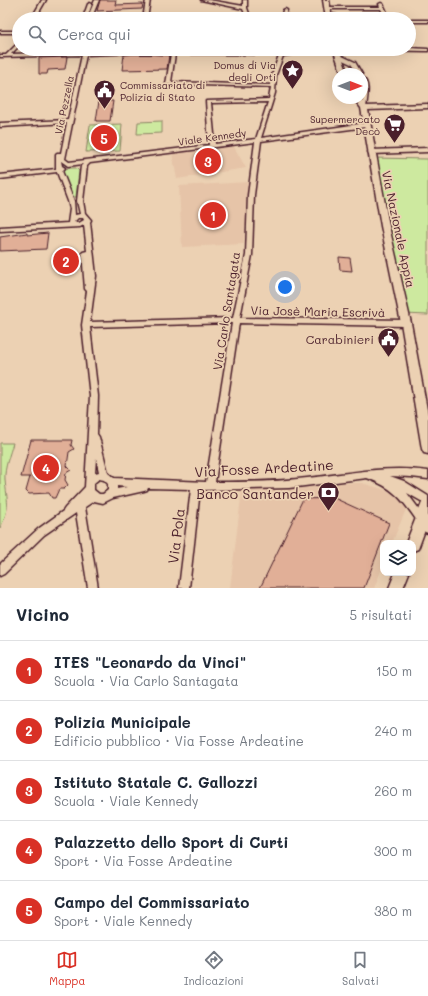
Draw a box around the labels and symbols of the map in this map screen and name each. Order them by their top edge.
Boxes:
place label: Domus di Via degli Orti [213,58,276,84]
place icon: Domus di Via degli Orti [279,58,305,91]
north arrow [332,68,368,104]
street label: Via Pezzella [51,74,77,136]
public building icon: Commissariato di Polizia di Stato [91,78,117,111]
place label: Commissariato di Polizia di Stato [120,78,205,104]
place label: Supermercato Decò [310,112,380,138]
supermarket icon: Supermercato Decò [382,112,408,145]
pin: 5 [91,123,117,153]
street label: Viale Kennedy [177,125,247,149]
pin: 3 [195,146,221,176]
street label: Via Nazionale Appia [379,169,419,289]
pin: 1 [200,200,226,230]
pin: 2 [53,246,79,276]
street label: Via Carlo Santagata [209,251,243,371]
your location [275,277,295,297]
street label: Via Josè Maria Escrivà [250,302,386,320]
public building icon: Carabinieri [376,326,402,359]
place label: Carabinieri [306,331,374,347]
pin: 4 [33,453,59,483]
street label: Via Fosse Ardeatine [194,455,334,481]
bank icon: Banco Santander [316,480,342,513]
place label: Banco Santander [196,484,314,503]
street label: Via Pola [163,507,189,565]

